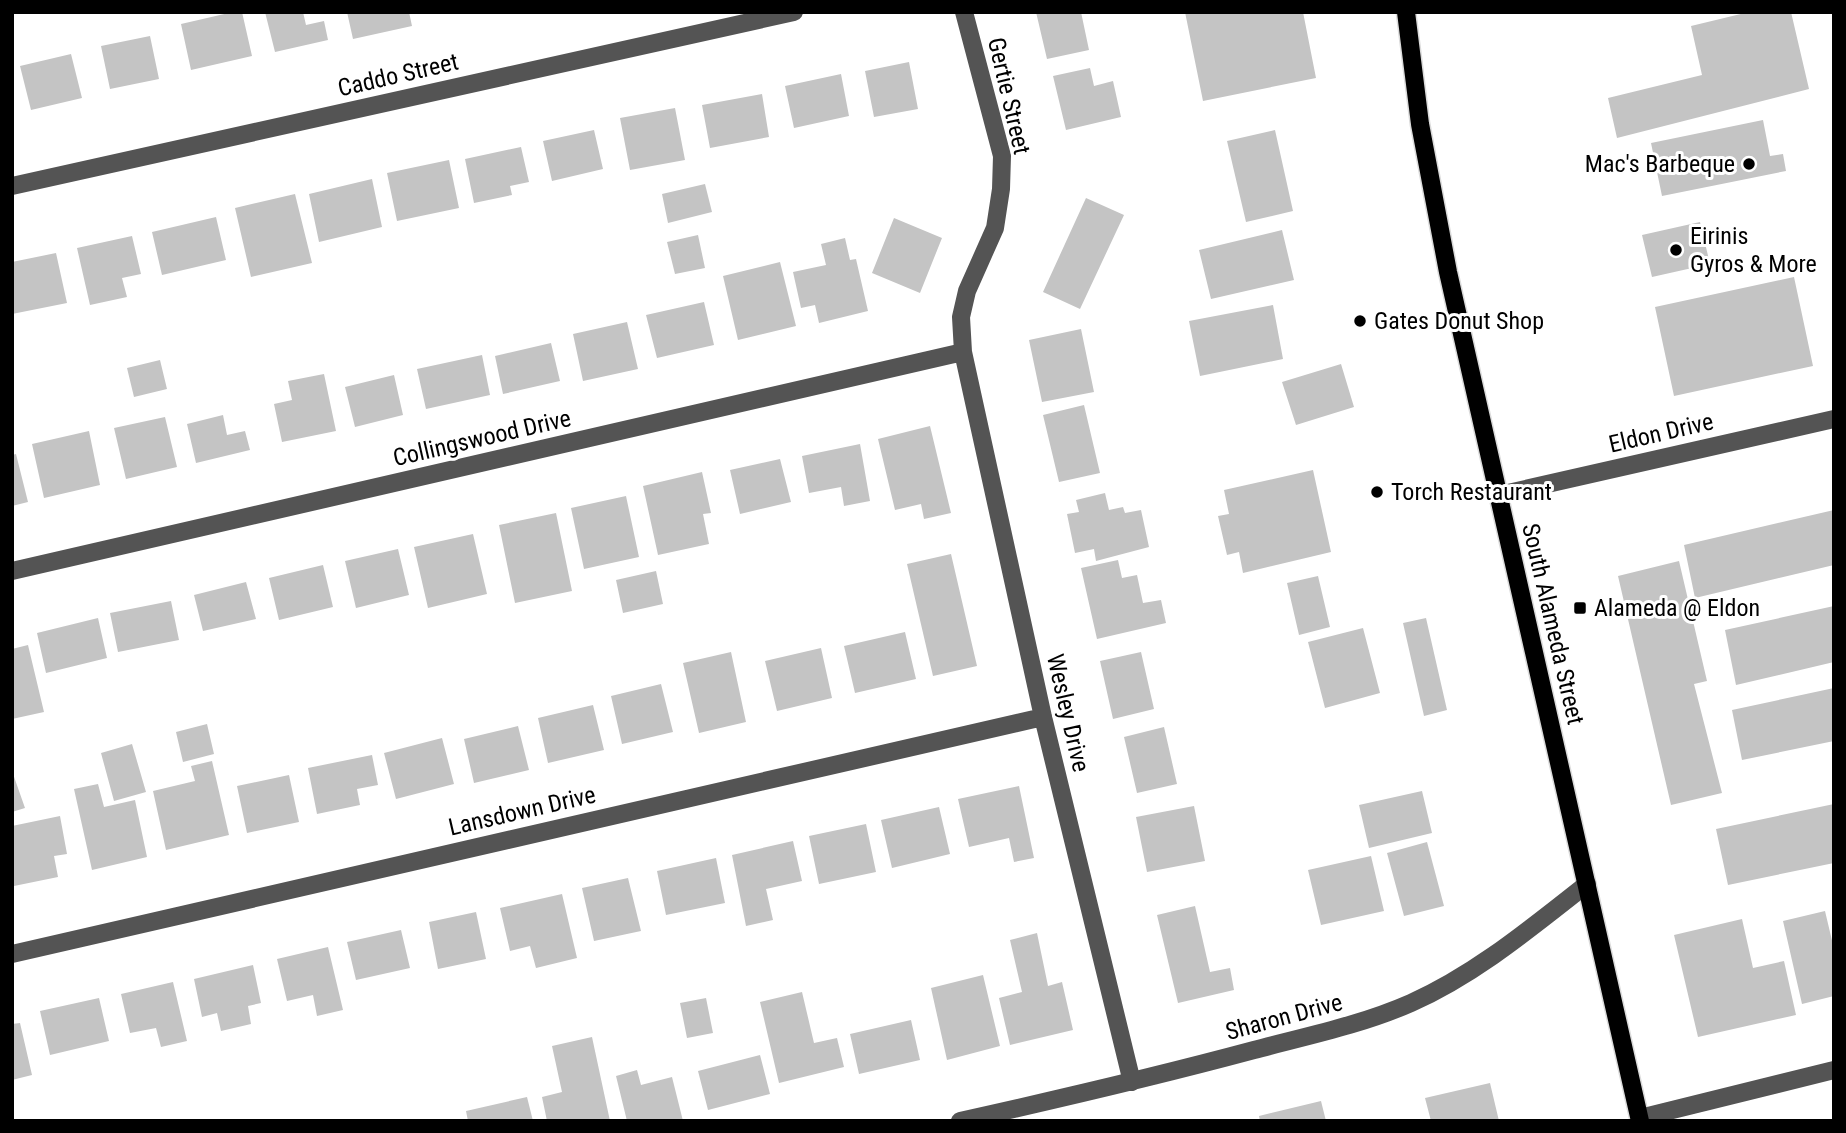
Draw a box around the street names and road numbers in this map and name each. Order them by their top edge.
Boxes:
street label: Gertie Street [982,35,1036,157]
street label: Caddo Street [335,48,461,102]
street label: Collingswood Drive [390,404,574,472]
street label: Eldon Drive [1606,407,1716,459]
street label: South Alameda Street [1516,521,1590,727]
street label: Wesley Drive [1041,651,1095,775]
street label: Lansdown Drive [446,780,598,842]
street label: Sharon Drive [1223,988,1345,1046]

